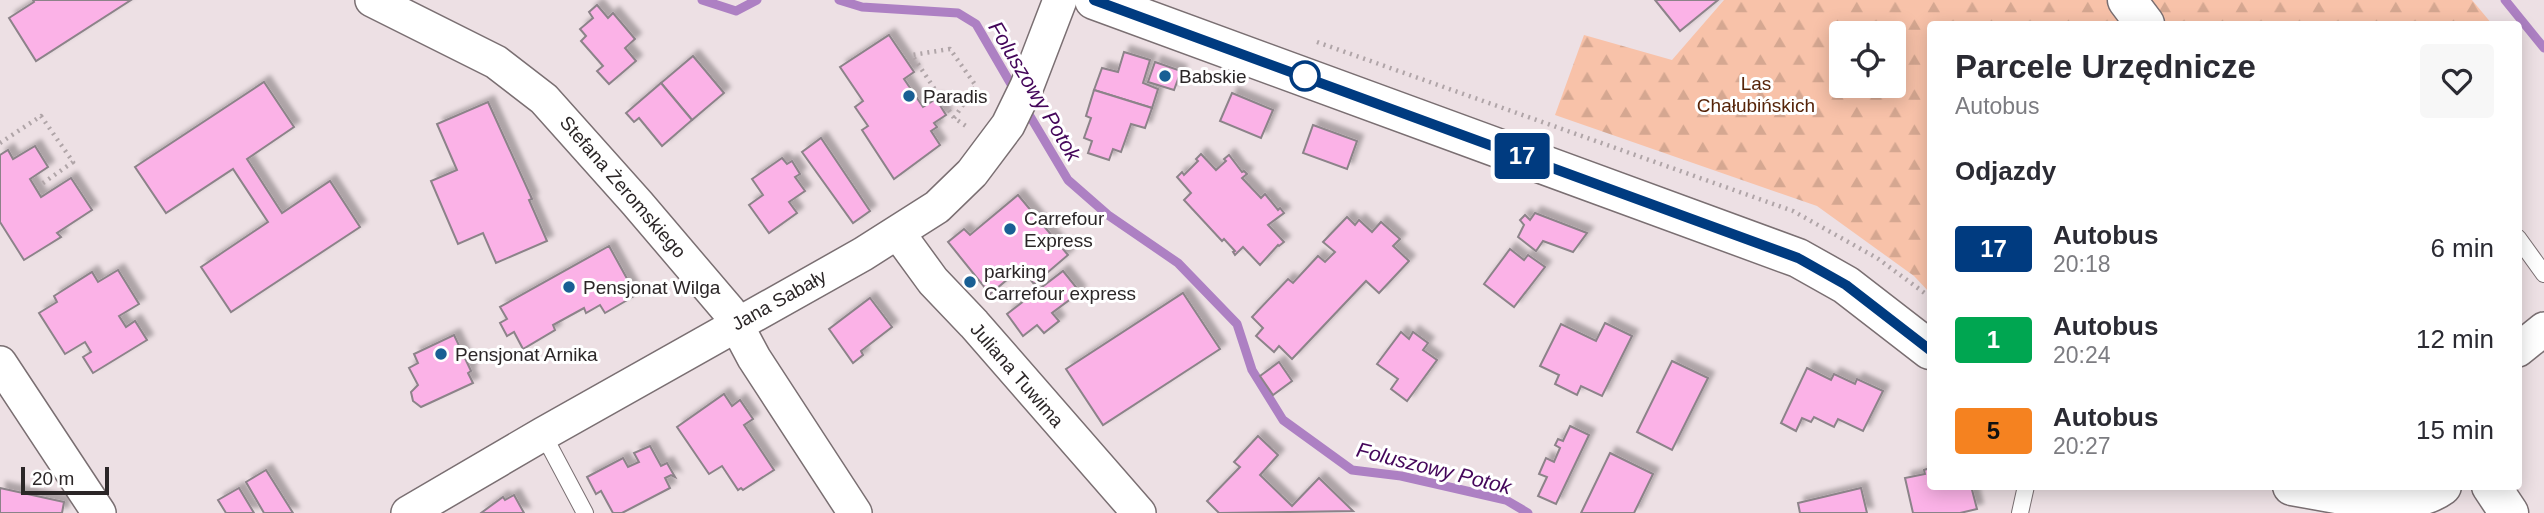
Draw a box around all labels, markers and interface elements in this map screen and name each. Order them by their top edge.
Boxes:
water label: Foluszowy Potok [984,17,1087,166]
map controls [1829,21,1906,98]
button: locate [1829,21,1906,98]
button: heart [2420,44,2494,118]
text: Parcele Urzędnicze [1955,48,2256,85]
unlabelled marker [1290,61,1320,91]
place label: Babskie [1179,66,1247,87]
marker: Babskie [1157,68,1173,84]
park label: Las Chałubińskich [1697,73,1815,116]
place label: Paradis [923,86,987,107]
marker: Paradis [901,88,917,104]
text: Autobus [1955,93,2039,119]
street label: Stefana Żeromskiego [556,112,690,262]
line badge: 17 [1490,133,1554,179]
text: 17 [1509,142,1535,169]
text: Odjazdy [1955,156,2056,186]
place label: Carrefour Express [1024,208,1105,251]
text: Autobus [2053,220,2158,250]
marker: Carrefour Express [1002,221,1018,237]
text: 6 min [2430,233,2494,263]
text: 17 [1980,235,2007,262]
text: 20:18 [2053,251,2111,277]
place label: parking Carrefour express [984,261,1136,304]
street label: Jana Sabały [728,265,830,335]
marker: parking Carrefour express [962,274,978,290]
place label: Pensjonat Wilga [583,277,721,298]
marker: Pensjonat Wilga [561,279,577,295]
text: Autobus [2053,311,2158,341]
street label: Juliana Tuwima [966,319,1068,432]
text: 12 min [2416,324,2494,354]
text: 1 [1987,326,2000,353]
text: 20:24 [2053,342,2111,368]
place label: Pensjonat Arnika [455,344,598,365]
marker: Pensjonat Arnika [433,346,449,362]
text: Autobus [2053,402,2158,432]
text: 15 min [2416,415,2494,445]
text: 5 [1987,417,2000,444]
text: 20:27 [2053,433,2111,459]
water label: Foluszowy Potok [1354,438,1515,499]
scale bar [21,464,108,496]
text: 20 m [32,468,74,489]

